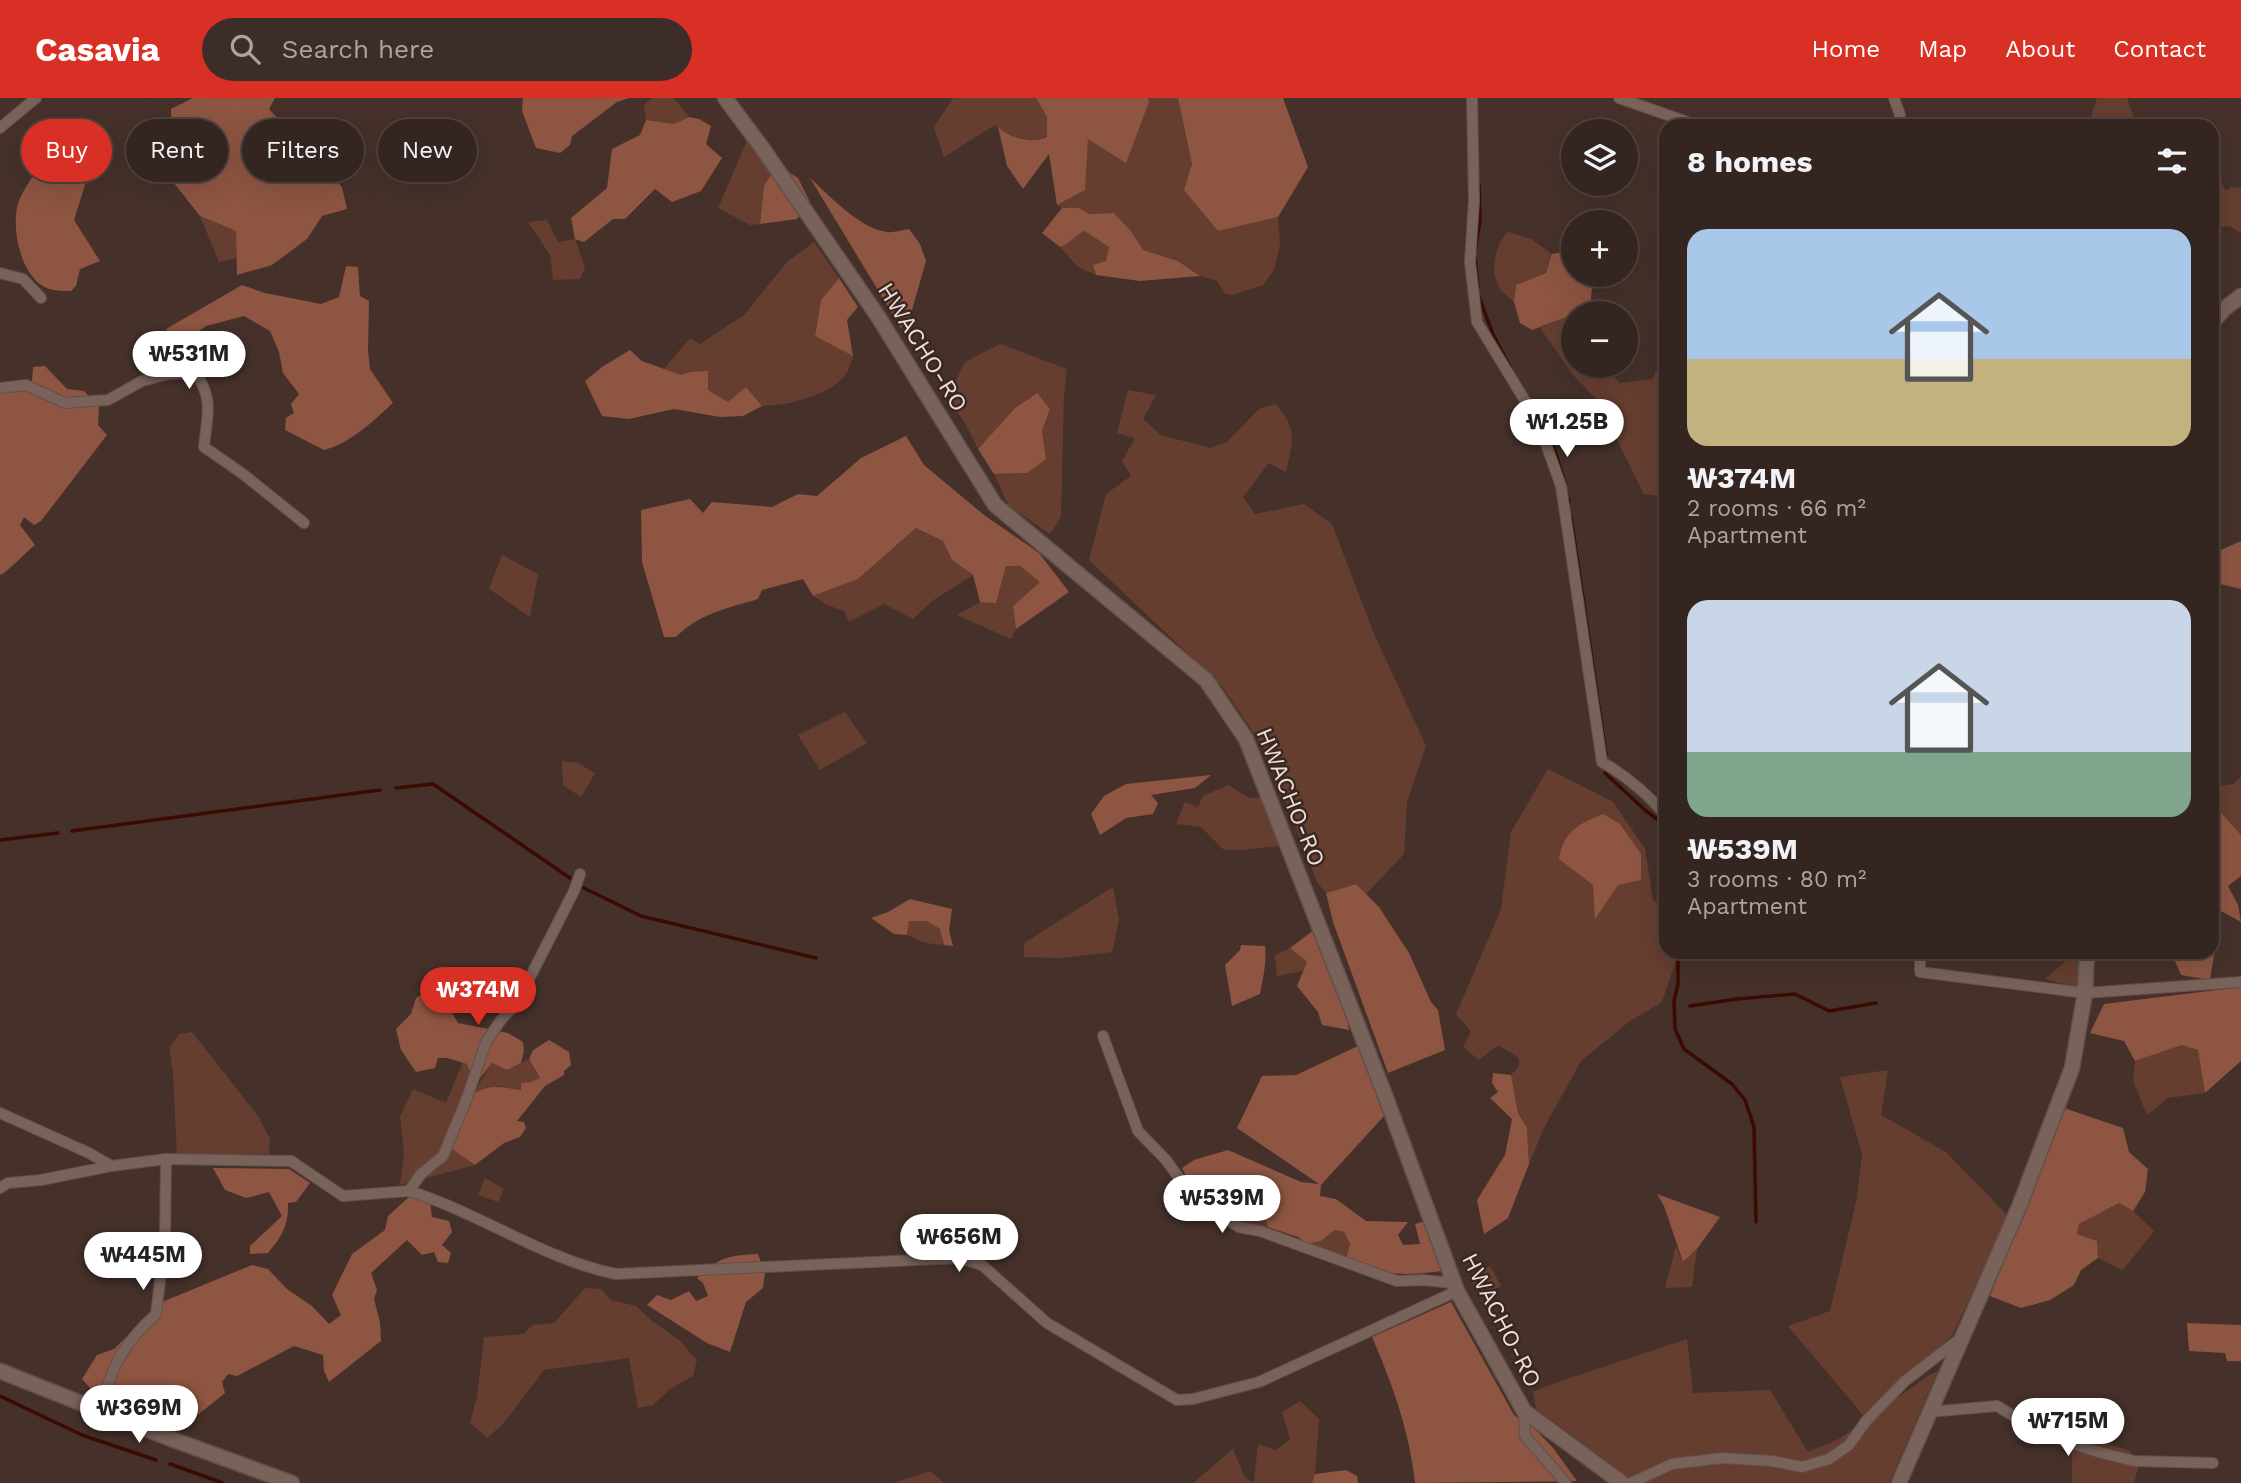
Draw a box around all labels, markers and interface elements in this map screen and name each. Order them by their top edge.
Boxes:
search box [202,18,692,81]
text: Casavia [35,30,160,69]
icon: search [226,30,264,68]
text: Search here [282,34,434,64]
text: Home [1812,35,1880,63]
text: Map [1918,35,1967,63]
text: About [2005,35,2075,63]
text: Contact [2113,35,2206,63]
chip: Buy [21,119,112,182]
chip: Rent [126,119,228,182]
chip: Filters [242,119,364,182]
chip: New [378,119,477,182]
map controls [1561,119,1638,378]
button: layers [1561,119,1638,196]
icon: filters [2153,142,2191,180]
text: 8 homes [1687,144,1813,179]
button: + [1561,210,1638,287]
icon: home [1876,274,2002,400]
street label: HWACHO-RO [872,278,973,417]
button: − [1561,301,1638,378]
pin: ₩531M [140,331,238,391]
text: ₩531M [149,340,229,367]
pin: ₩1.25B [1510,400,1624,459]
text: ₩1.25B [1526,408,1608,435]
text: ₩374M [1687,460,1796,495]
text: 2 rooms · 66 m² [1687,495,1866,522]
text: Apartment [1687,522,1807,549]
icon: home [1876,645,2002,771]
street label: HWACHO-RO [1251,724,1331,870]
text: ₩539M [1687,831,1798,866]
text: 3 rooms · 80 m² [1687,866,1866,893]
text: Apartment [1687,893,1807,920]
pin: ₩374M [429,968,527,1027]
text: ₩374M [436,976,520,1003]
pin: ₩539M [1173,1176,1271,1235]
text: ₩539M [1179,1184,1265,1211]
pin: ₩656M [910,1214,1008,1274]
text: ₩656M [916,1223,1002,1250]
pin: ₩445M [94,1232,192,1292]
text: ₩445M [100,1241,186,1268]
street label: HWACHO-RO [1456,1249,1547,1392]
pin: ₩369M [90,1386,188,1445]
text: ₩369M [96,1394,182,1421]
pin: ₩715M [2019,1398,2117,1458]
text: ₩715M [2027,1407,2109,1434]

